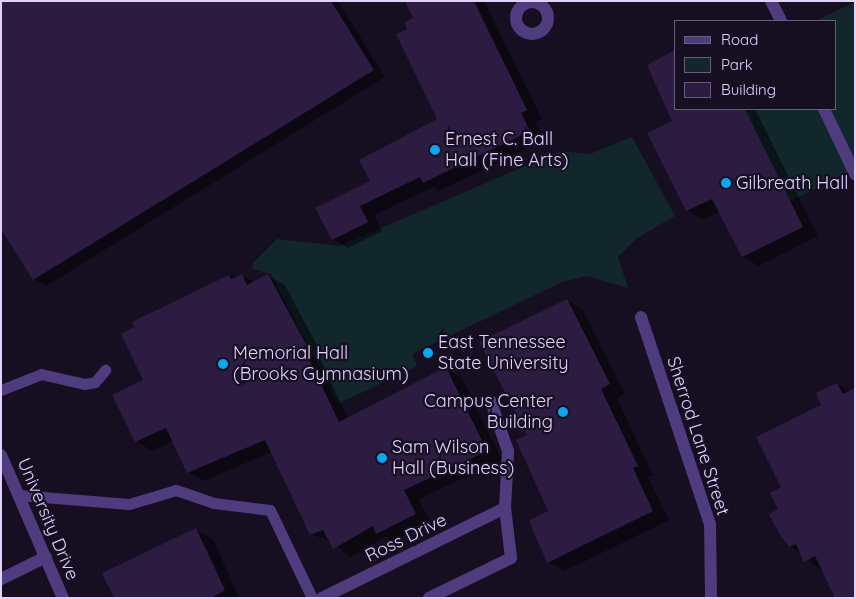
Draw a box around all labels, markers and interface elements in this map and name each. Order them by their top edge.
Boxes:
legend [674,20,836,110]
text: Road [721,30,758,49]
text: Park [721,55,753,74]
text: Building [721,80,776,99]
place label: Ernest C. Ball Hall (Fine Arts) [445,129,569,172]
marker: Ernest C. Ball Hall (Fine Arts) [429,144,441,156]
place label: Gilbreath Hall [736,172,848,194]
marker: Gilbreath Hall [720,177,732,189]
place label: East Tennessee State University [438,332,568,374]
place label: Memorial Hall (Brooks Gymnasium) [233,343,409,386]
marker: East Tennessee State University [422,347,434,359]
street label: Sherrod Lane Street [662,354,734,518]
marker: Memorial Hall (Brooks Gymnasium) [217,358,229,370]
place label: Campus Center Building [424,391,553,434]
marker: Campus Center Building [557,406,569,418]
place label: Sam Wilson Hall (Business) [392,437,514,479]
marker: Sam Wilson Hall (Business) [376,452,388,464]
street label: University Drive [13,455,83,583]
street label: Ross Drive [362,509,450,567]

